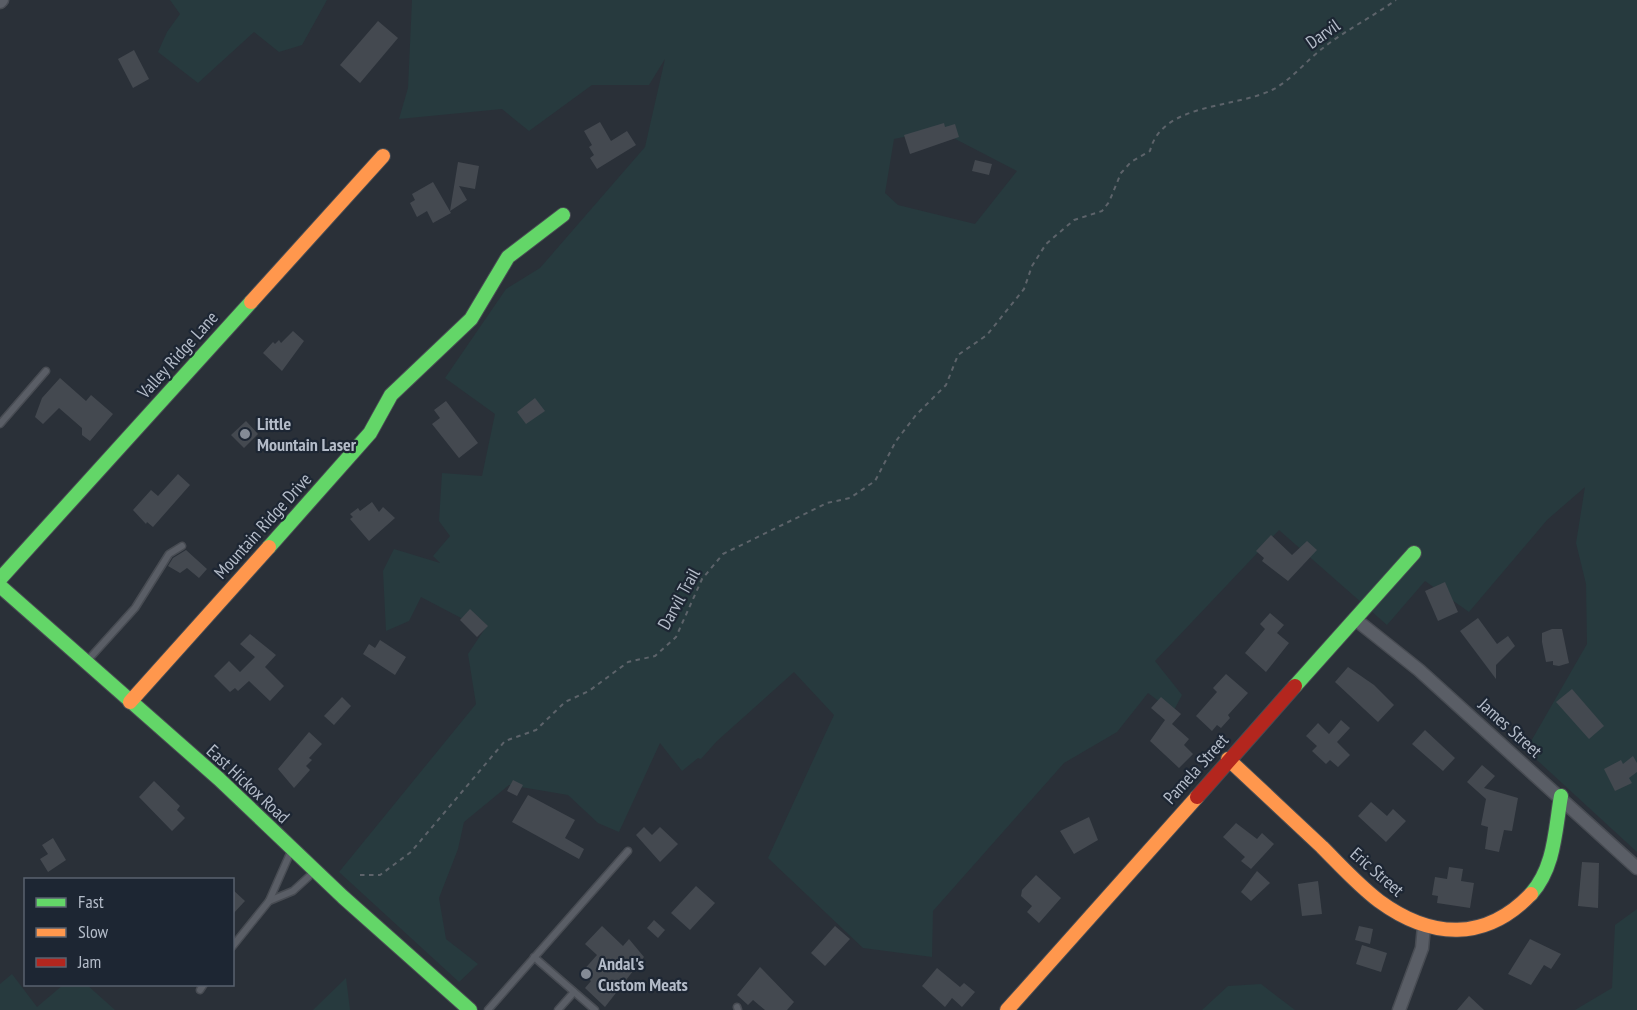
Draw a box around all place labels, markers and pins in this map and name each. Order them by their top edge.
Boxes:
place label: Little Mountain Laser [257,412,357,456]
marker: Little Mountain Laser [238,427,252,441]
place label: Andal's Custom Meats [597,952,688,996]
marker: Andal's Custom Meats [579,967,593,981]

